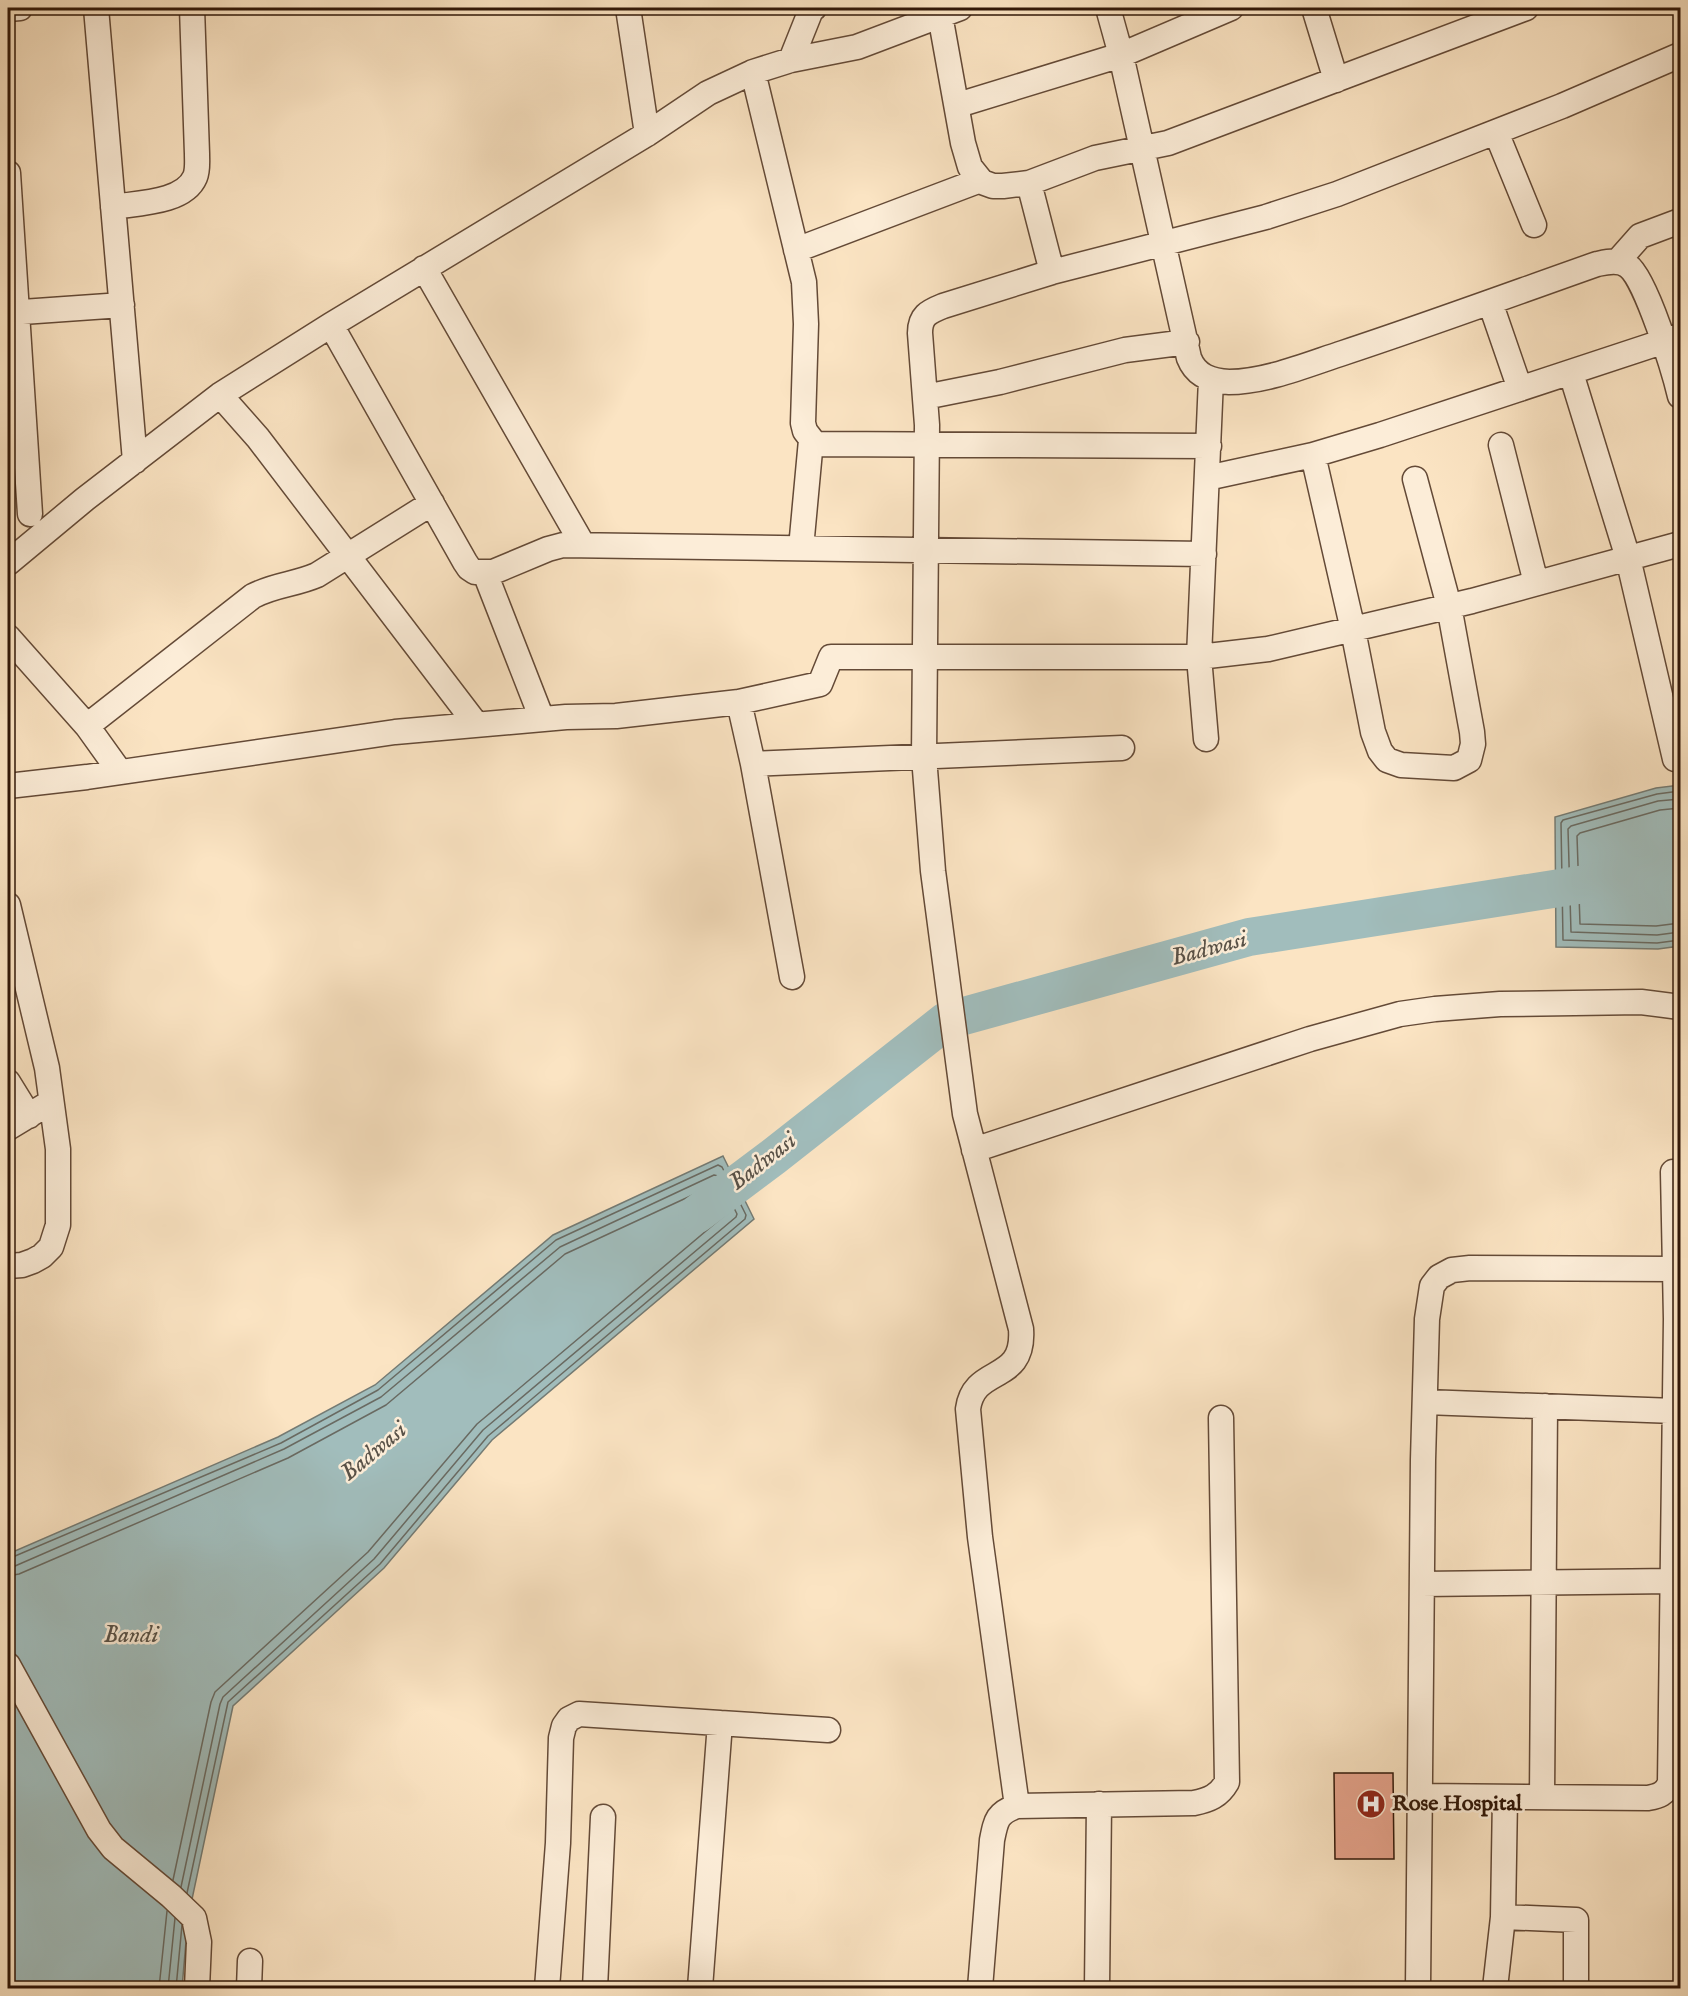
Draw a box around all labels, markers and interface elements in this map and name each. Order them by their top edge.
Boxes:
water label: Badwasi [1168,923,1252,974]
water label: Badwasi [723,1125,805,1198]
water label: Badwasi [334,1414,415,1489]
water label: Bandi [103,1620,161,1651]
hospital icon: Rose Hospital [1355,1788,1387,1820]
place label: Rose Hospital [1392,1790,1523,1818]

